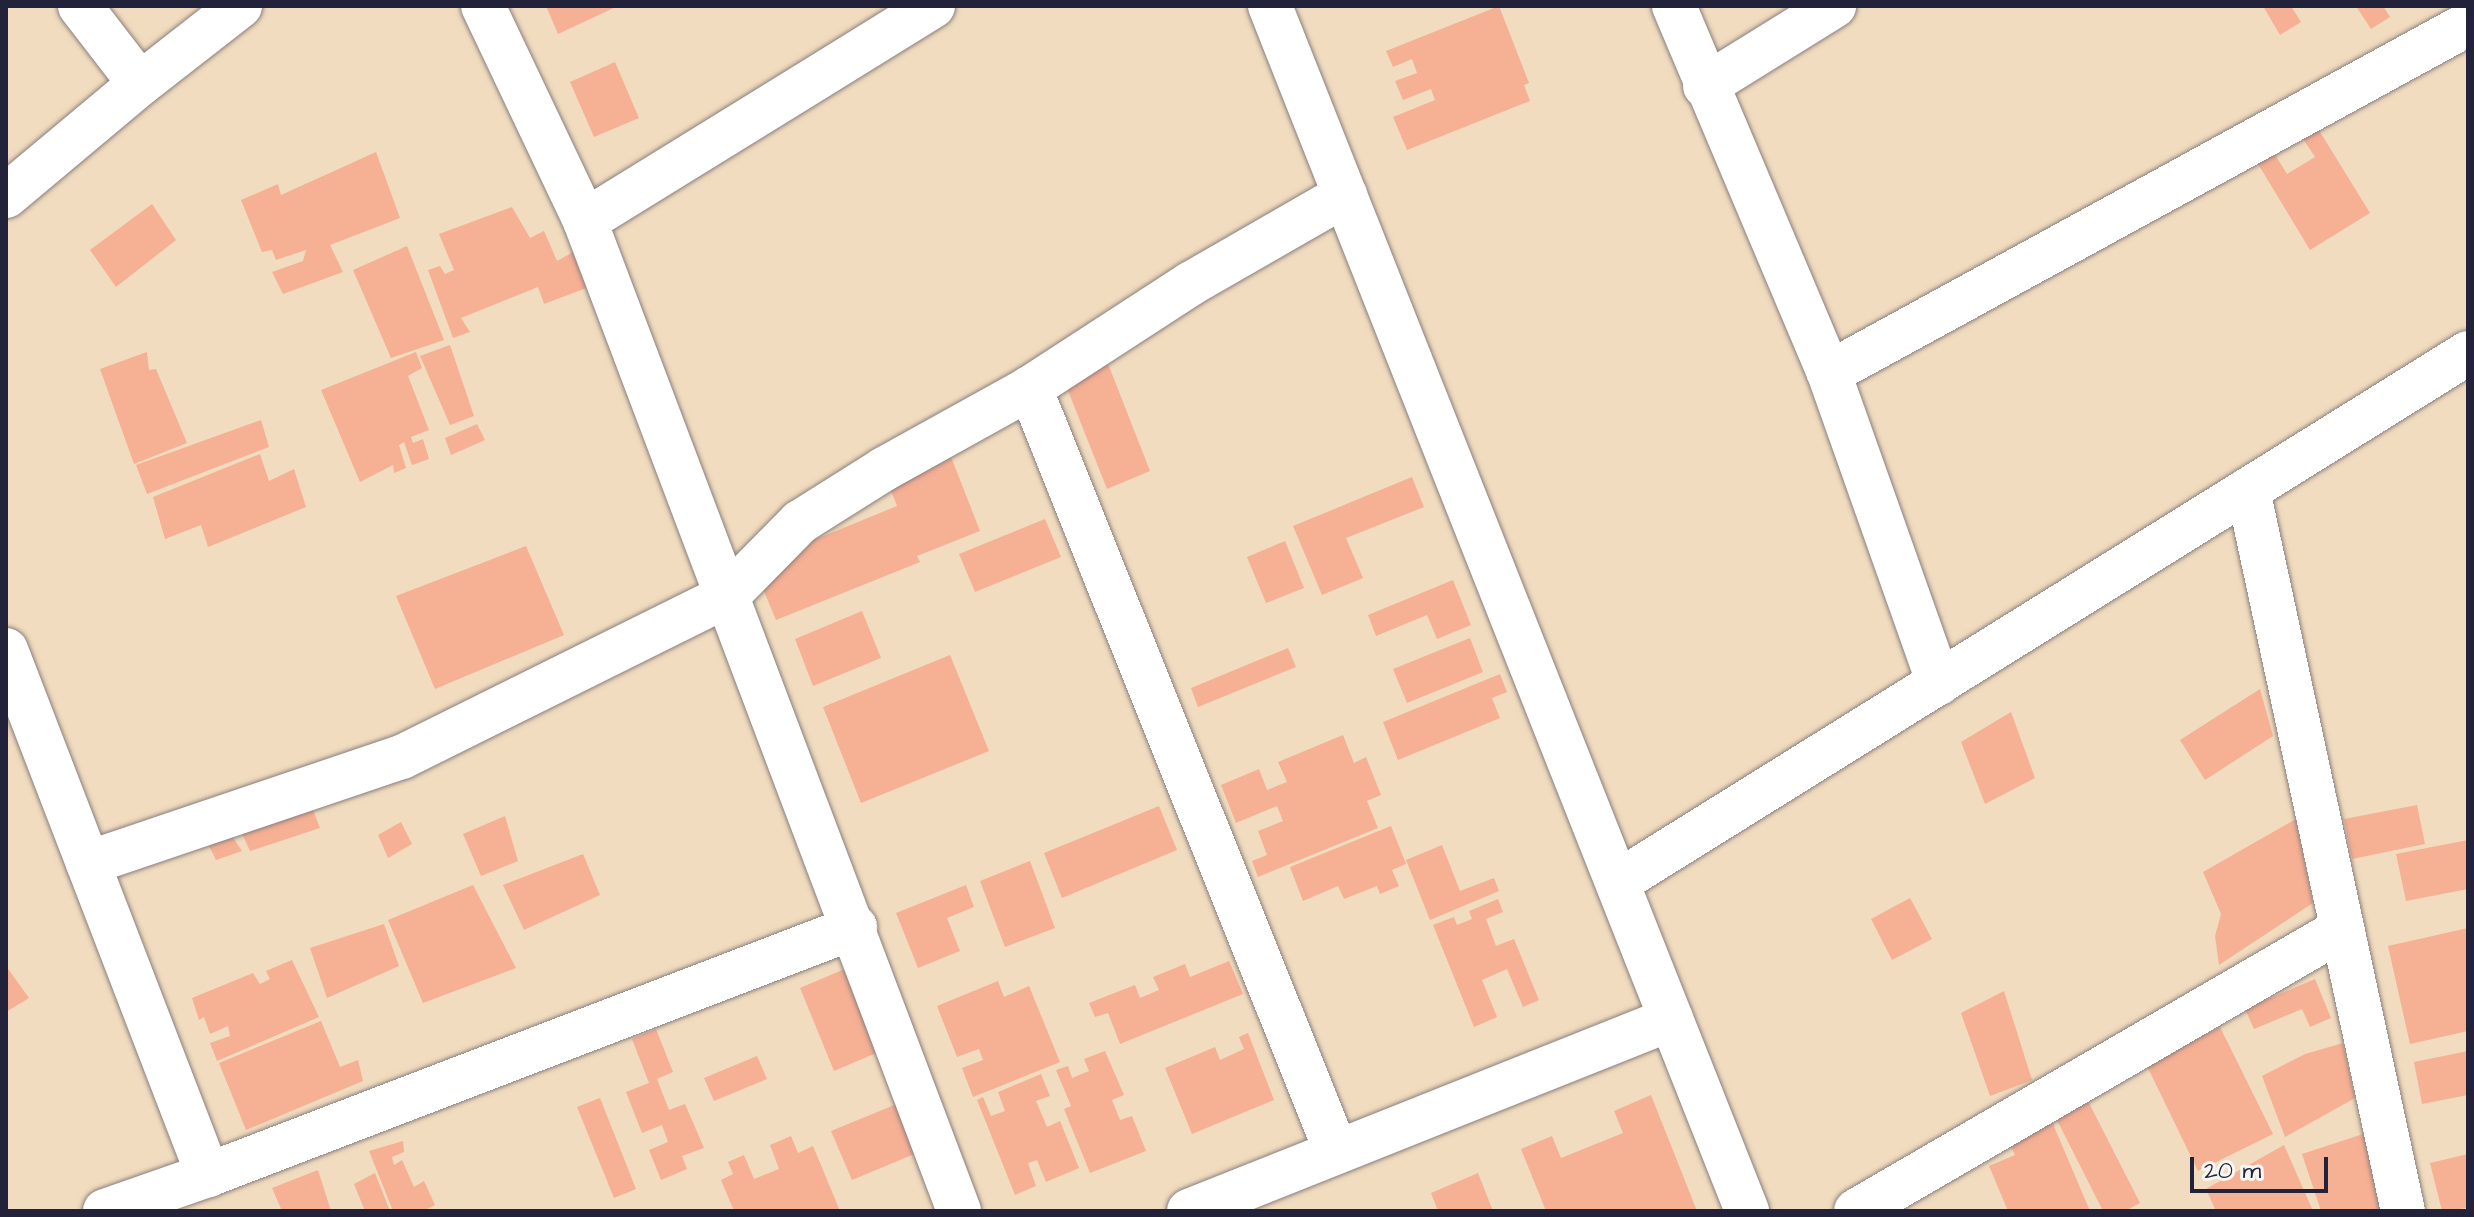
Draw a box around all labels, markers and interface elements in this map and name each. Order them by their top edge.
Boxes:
scale bar [2194,1141,2332,1191]
text: 20 m [2204,1154,2261,1188]

